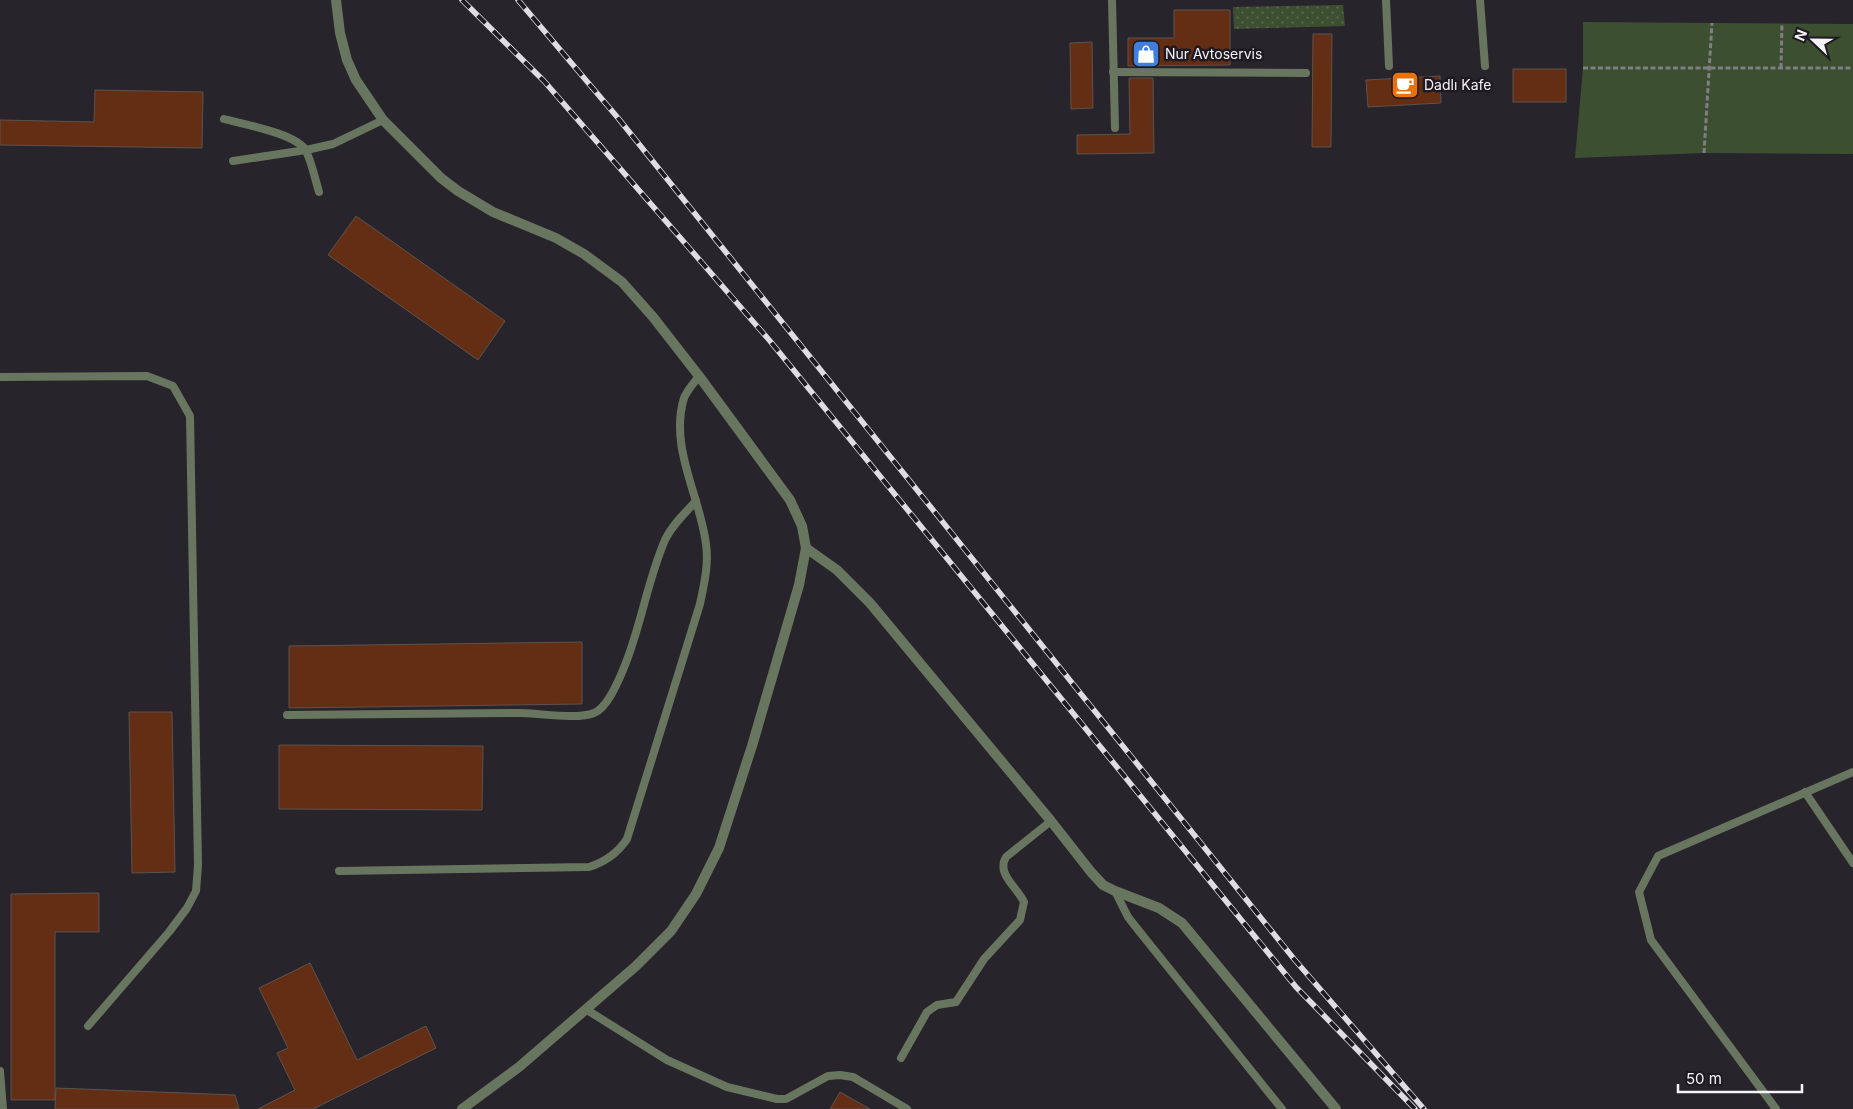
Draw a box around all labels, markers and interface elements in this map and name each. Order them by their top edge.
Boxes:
north arrow [1788,15,1838,65]
text: N [1791,27,1810,43]
shop icon: Nur Avtoservis [1131,39,1161,69]
place label: Nur Avtoservis [1165,45,1262,62]
cafe icon: Dadlı Kafe [1390,70,1420,100]
place label: Dadlı Kafe [1424,76,1491,93]
scale bar [1678,1062,1802,1094]
text: 50 m [1686,1069,1722,1088]

